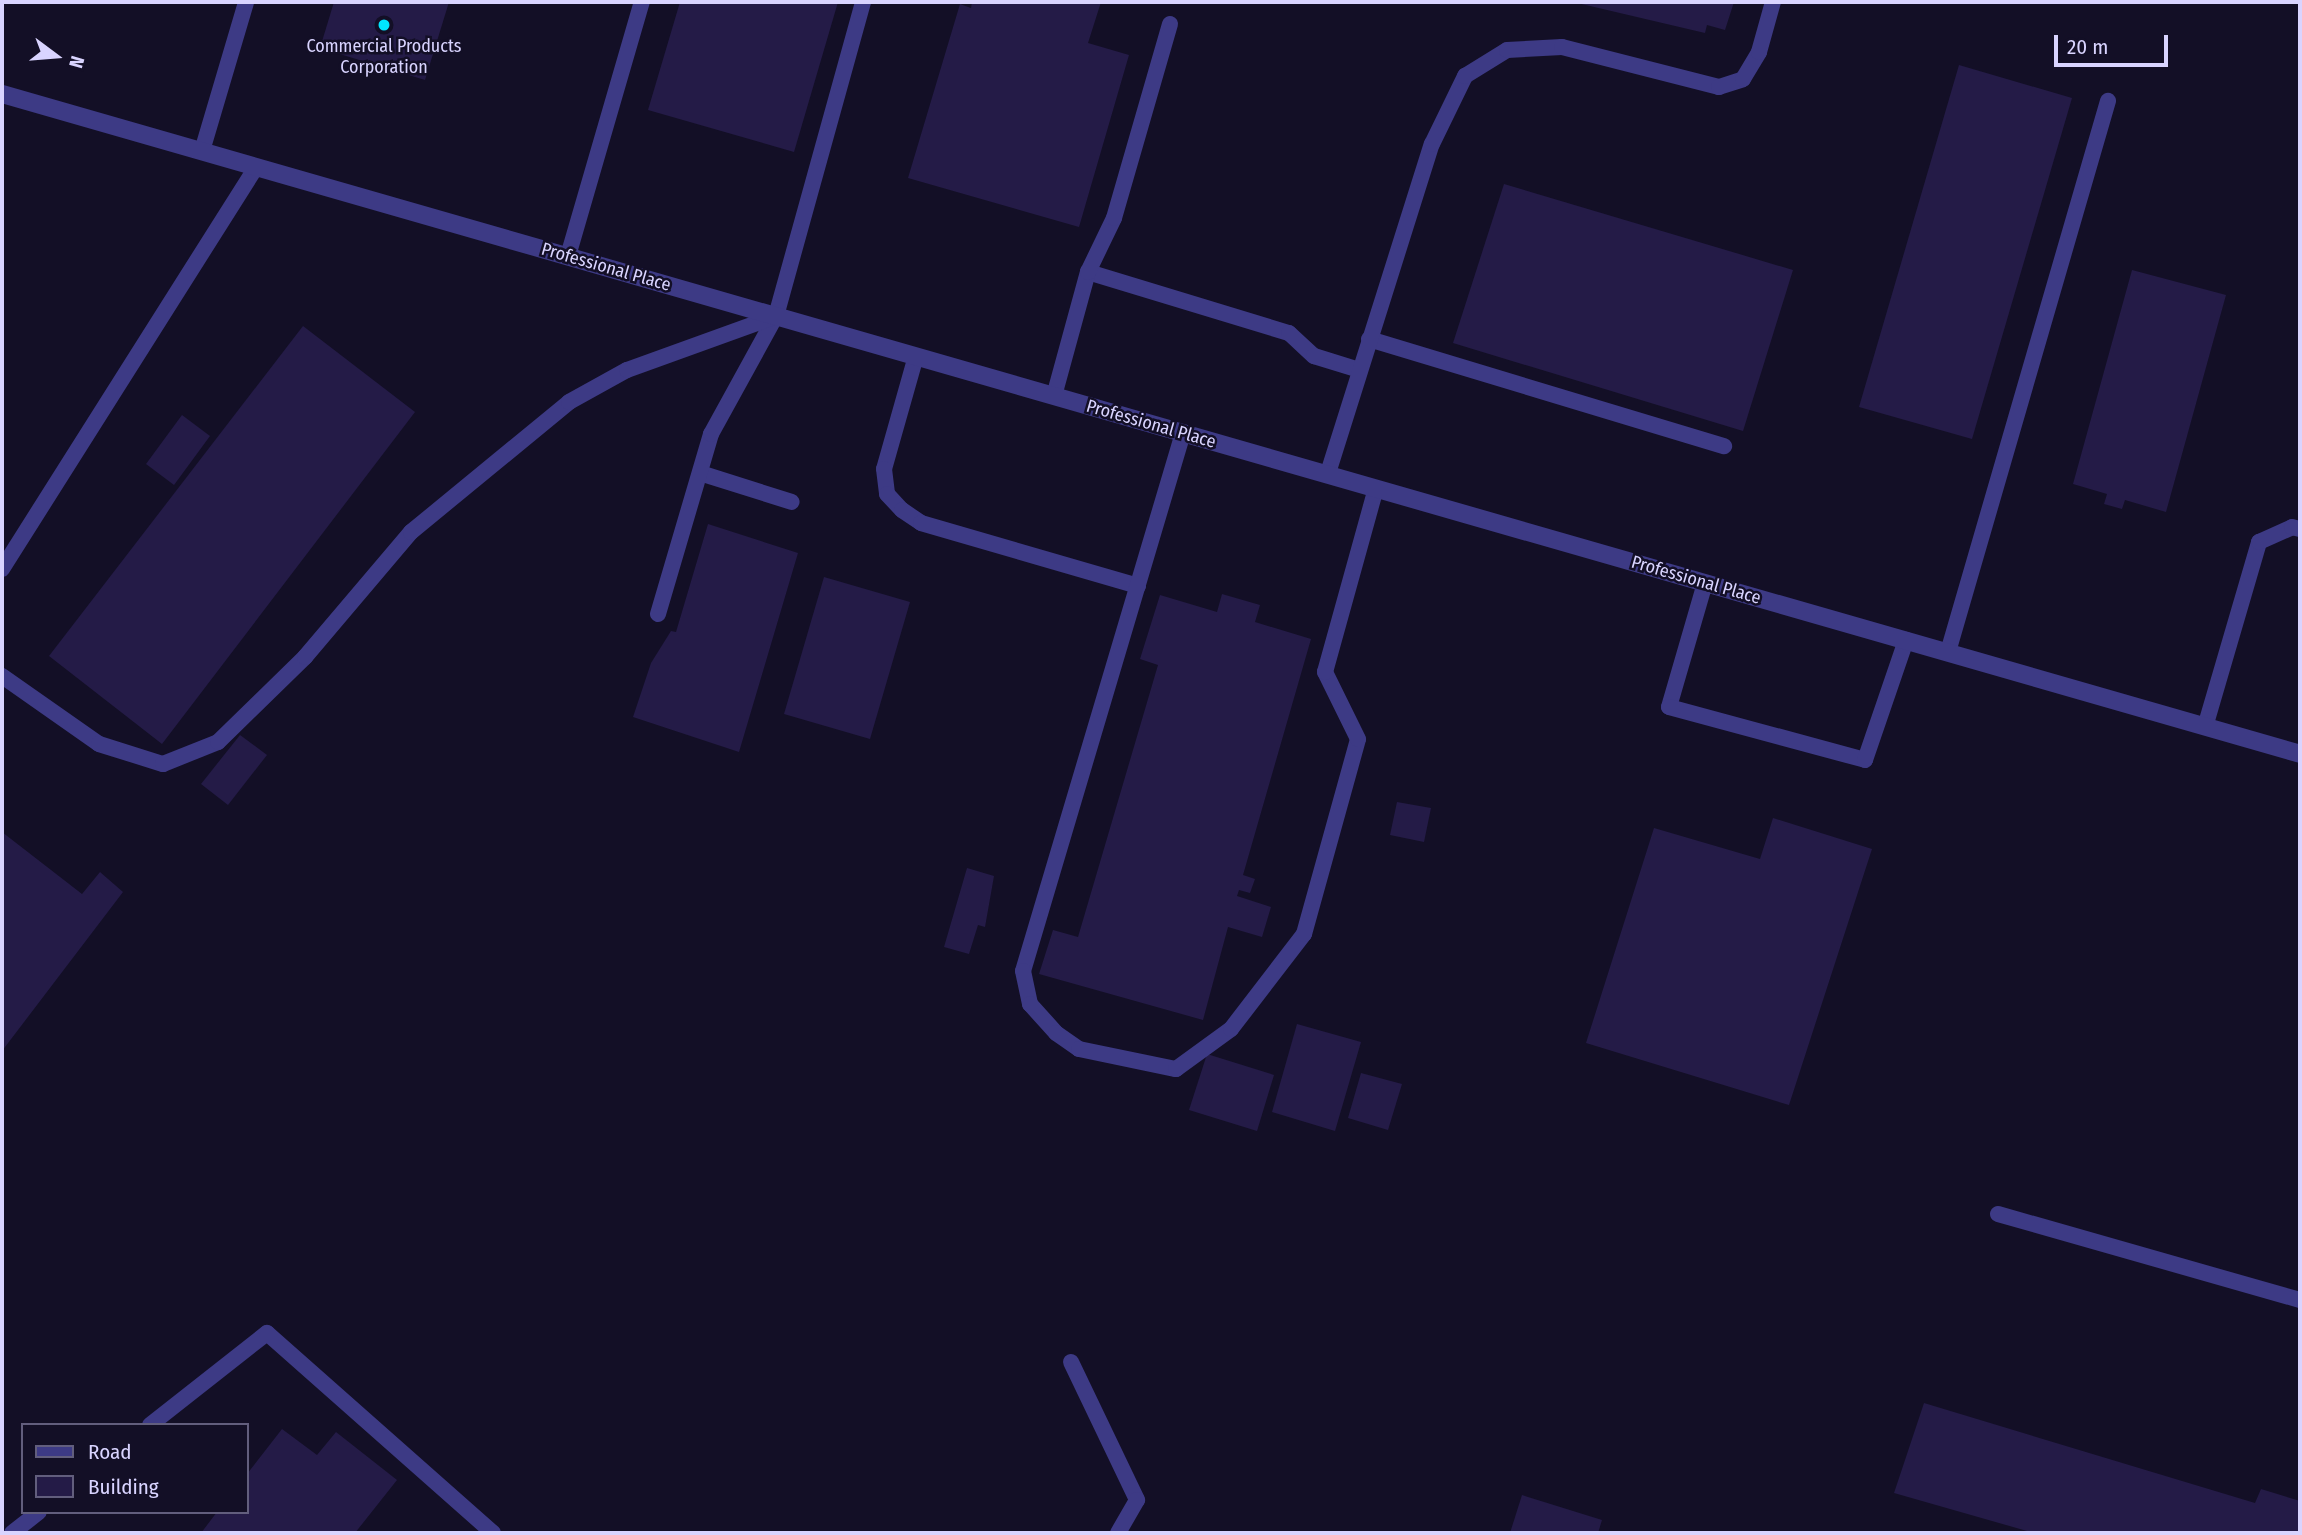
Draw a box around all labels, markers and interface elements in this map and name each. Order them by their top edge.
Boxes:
marker: Commercial Products Corporation [376,17,392,33]
north arrow [21,21,91,91]
scale bar [2057,21,2171,65]
text: 20 m [2067,34,2108,60]
place label: Commercial Products Corporation [306,36,462,78]
text: N [64,53,89,71]
street label: Professional Place [539,238,673,296]
street label: Professional Place [1084,395,1218,453]
street label: Professional Place [1629,551,1763,609]
legend [21,1423,248,1514]
text: Road [88,1439,132,1465]
text: Building [88,1474,159,1500]

